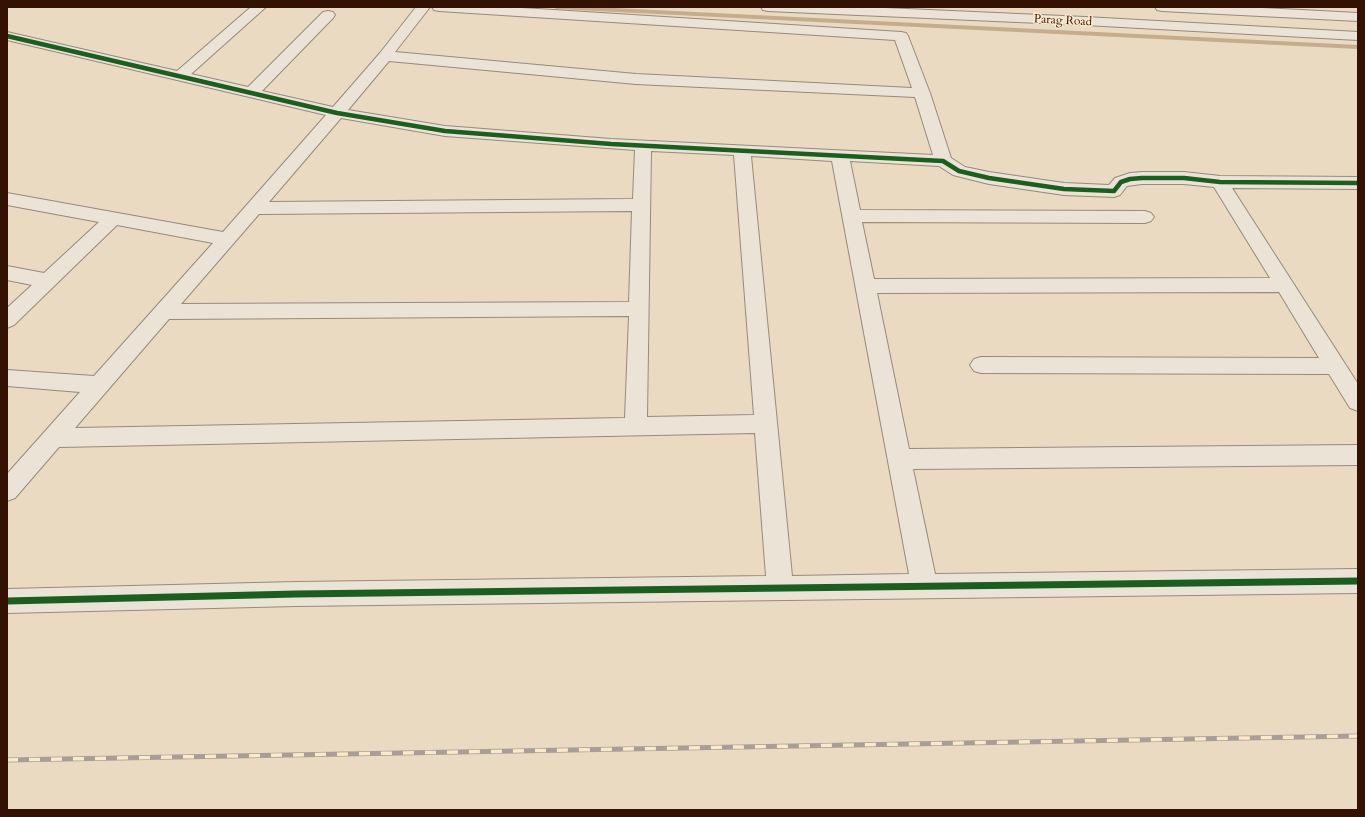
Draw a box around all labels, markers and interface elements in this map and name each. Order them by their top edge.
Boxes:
street label: Parag Road [1034,12,1092,30]

